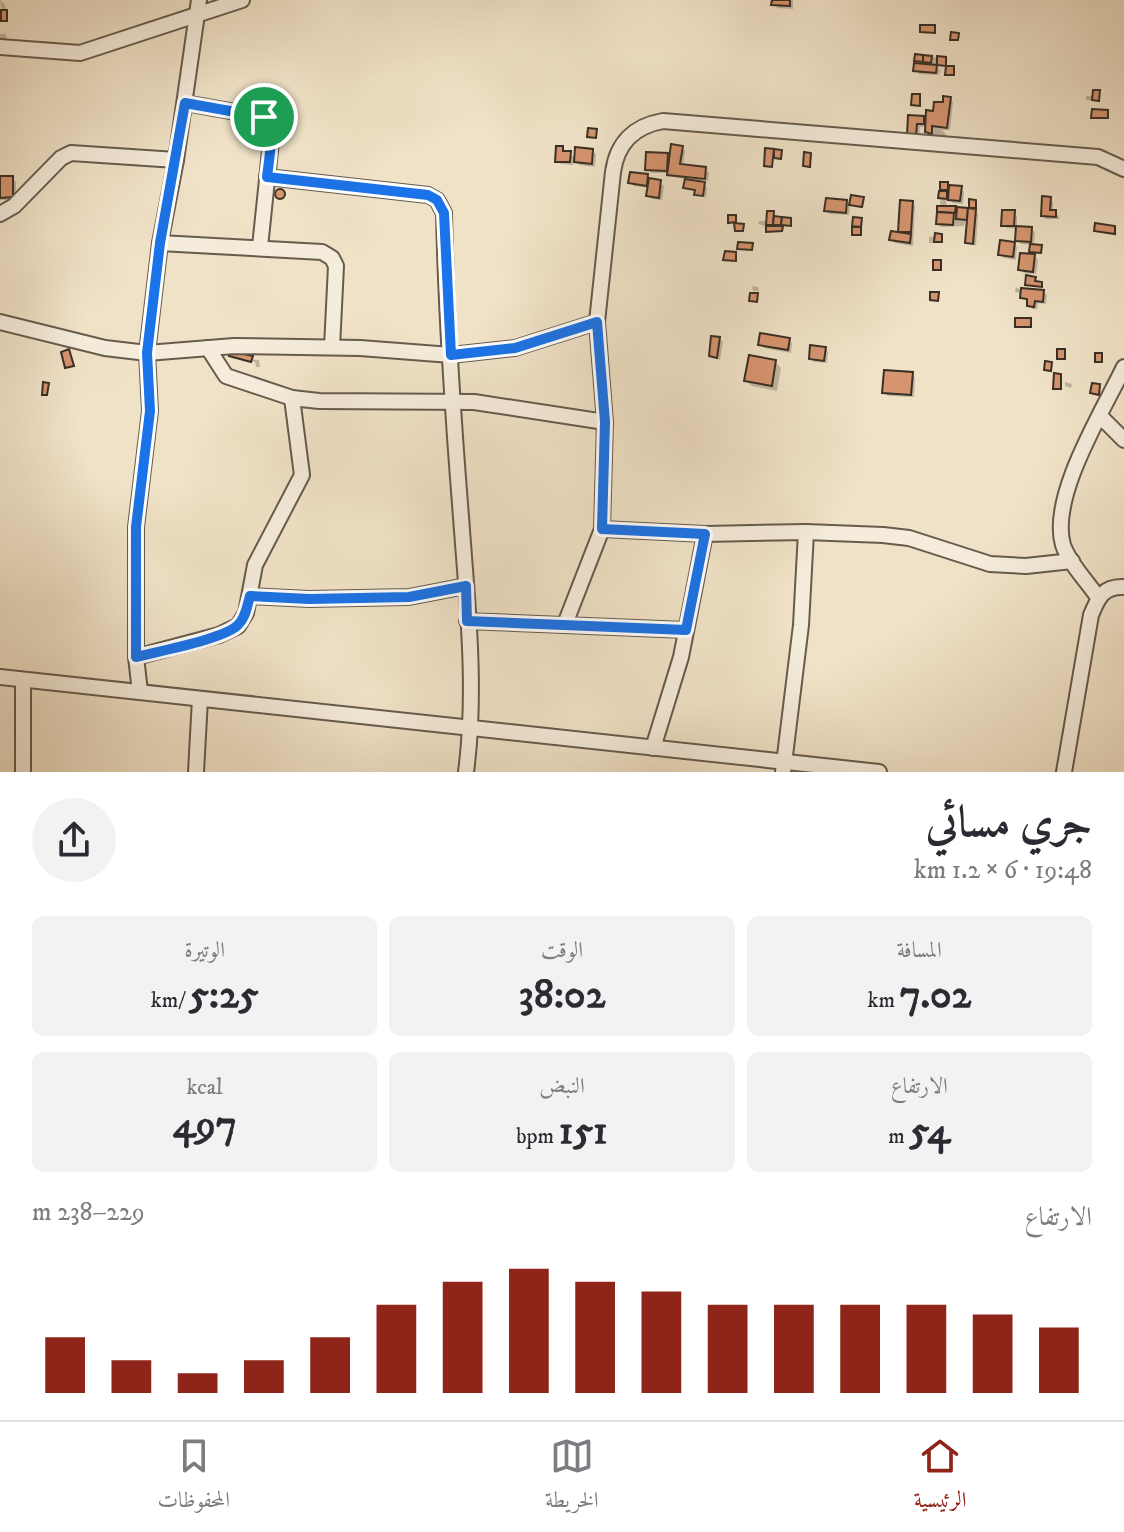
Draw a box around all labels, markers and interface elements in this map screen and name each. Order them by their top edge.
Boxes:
pin [230,83,298,151]
icon: arrive [242,95,286,139]
text: جري مسائي [926,796,1092,851]
button: share [32,798,116,882]
text: 19:48 · 6 × 1.2 km [914,854,1092,887]
text: الوتيرة [184,937,225,964]
text: الوقت [541,937,583,964]
text: المسافة [897,937,942,964]
text: 5:25 [189,971,259,1021]
text: 38:02 [519,971,605,1021]
text: 7.02 [900,971,971,1021]
text: /km [151,987,189,1014]
text: km [868,987,900,1014]
text: النبض [539,1073,585,1100]
text: الارتفاع [891,1073,948,1100]
text: kcal [187,1074,223,1101]
text: 497 [173,1101,237,1151]
text: 151 [559,1107,608,1157]
text: 54 [910,1107,950,1157]
text: bpm [516,1123,559,1150]
text: m [888,1123,910,1150]
text: 229–238 m [32,1196,145,1229]
text: الارتفاع [1025,1201,1092,1234]
tab: المحفوظات [158,1434,230,1521]
tab: الخريطة [545,1434,599,1521]
tab: الرئيسية [914,1434,966,1521]

